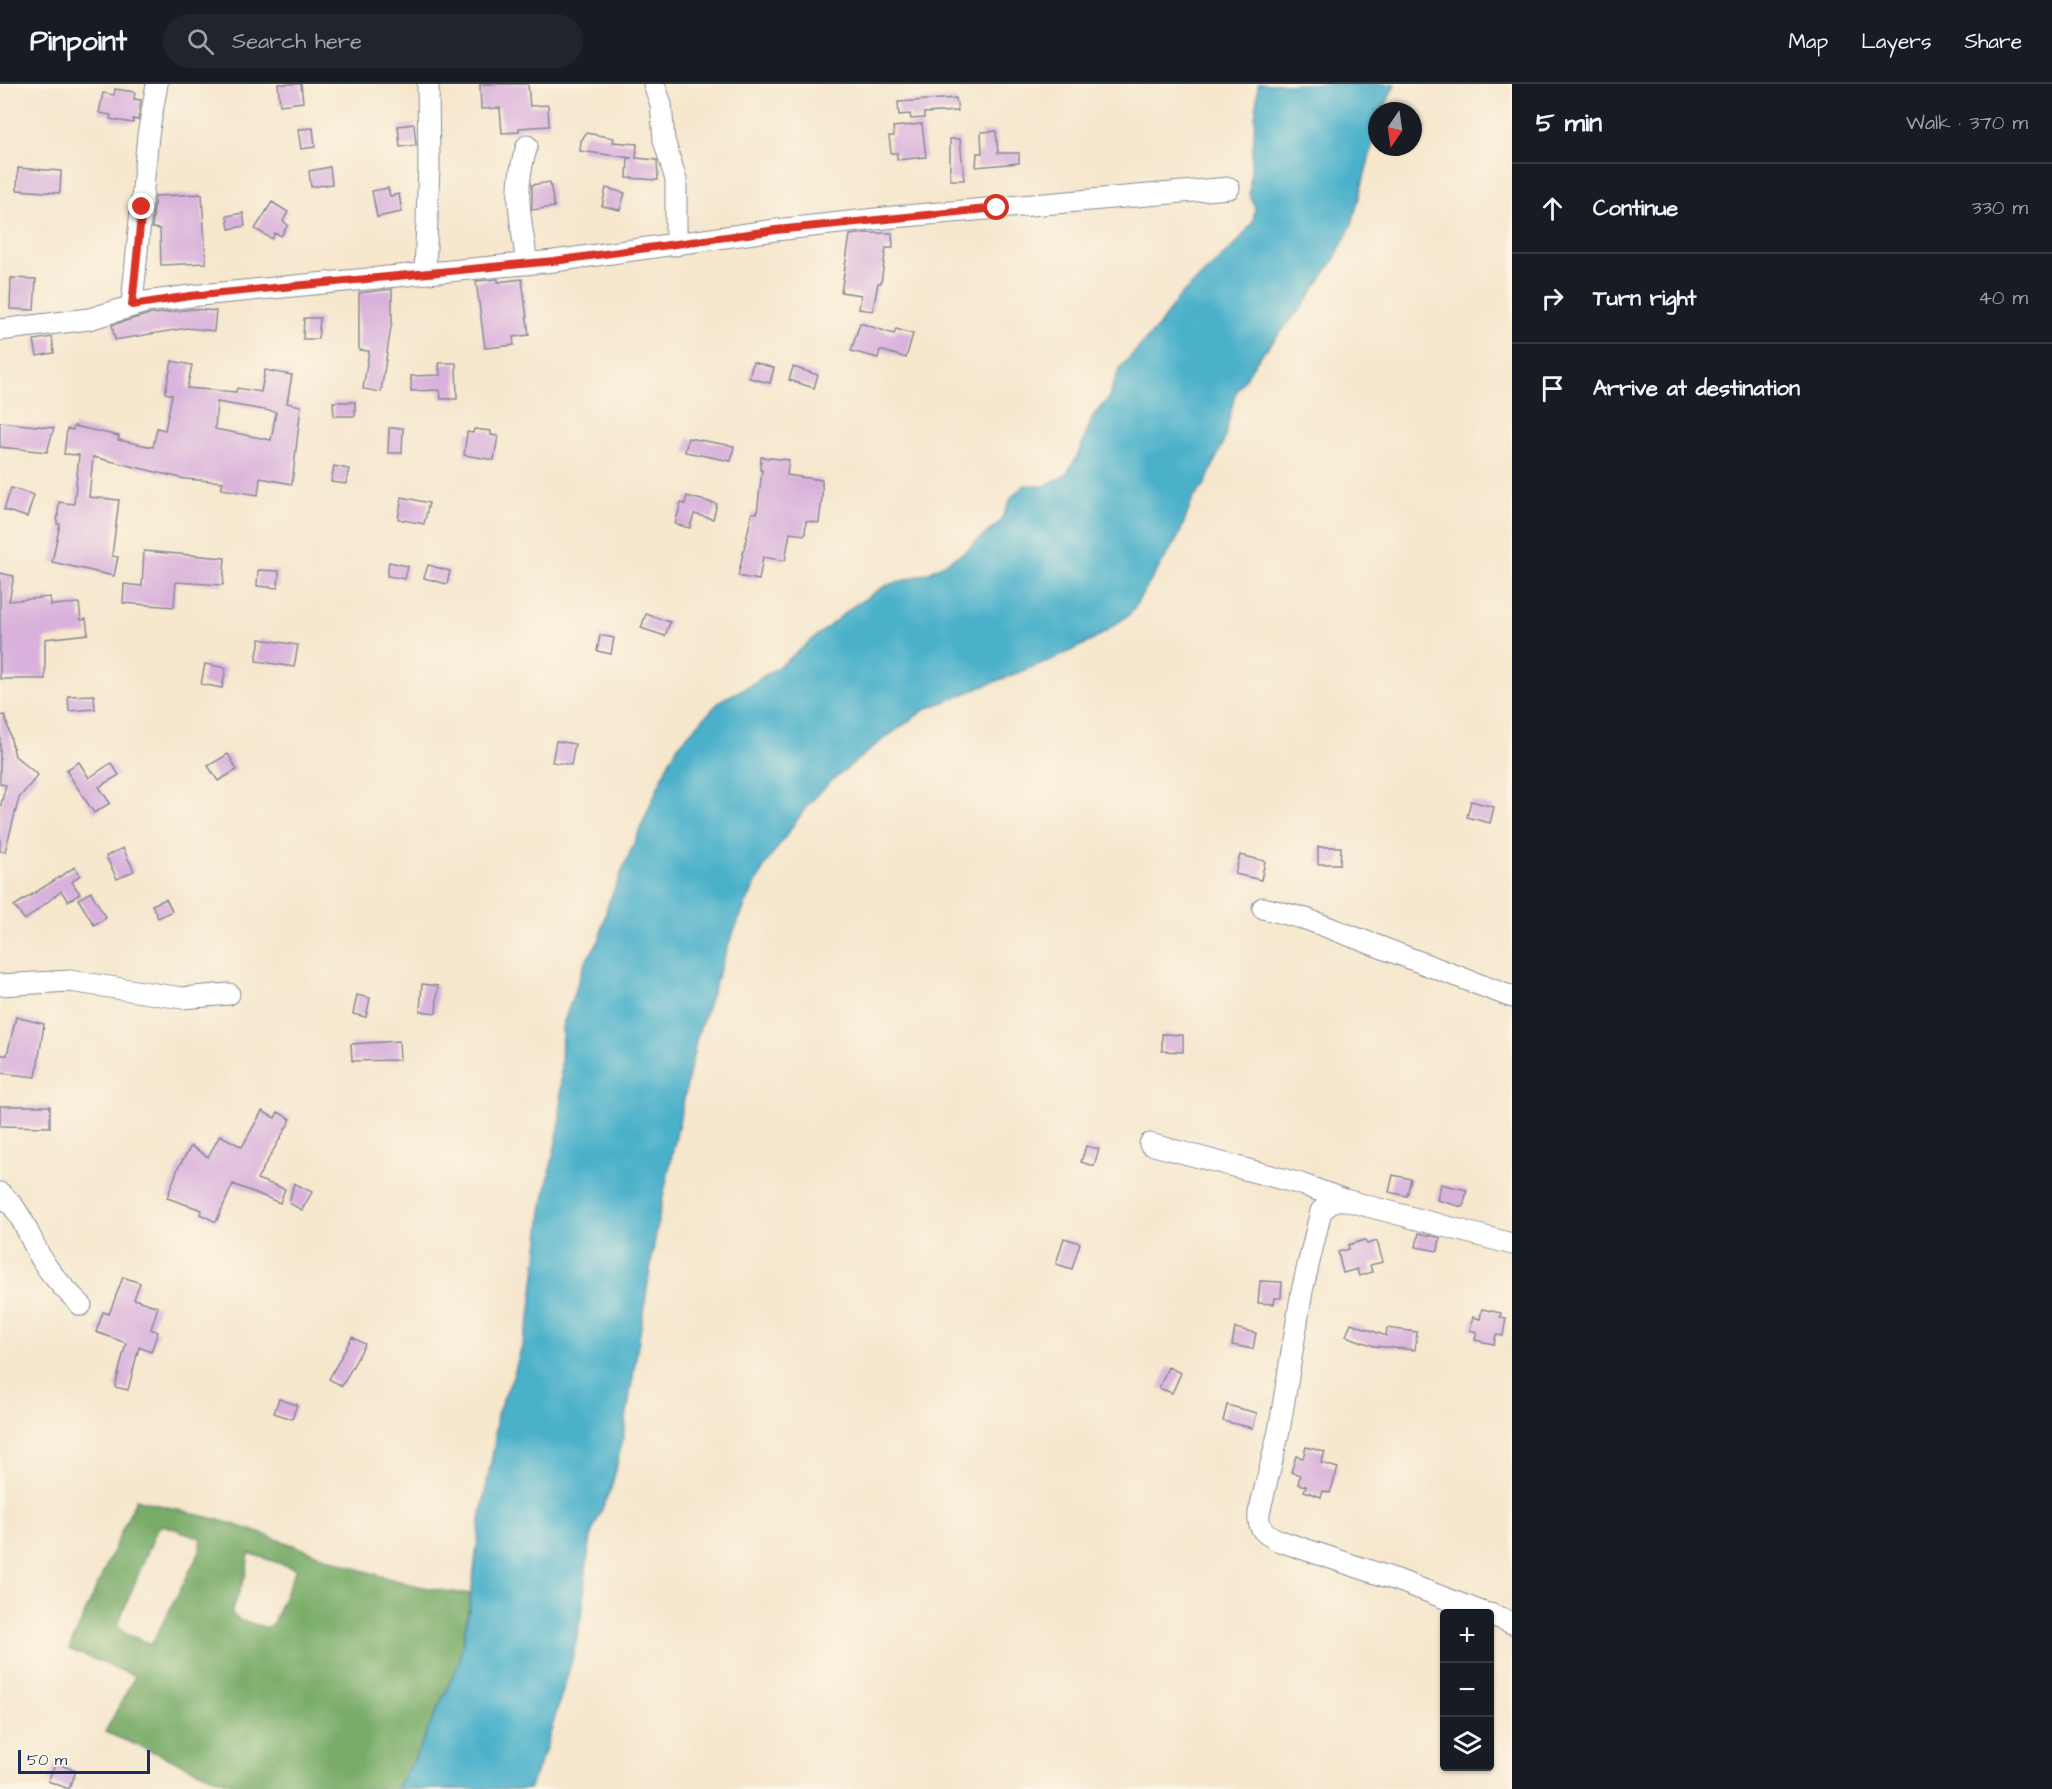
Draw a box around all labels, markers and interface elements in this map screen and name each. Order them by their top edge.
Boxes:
search box [163,14,583,68]
text: Pinpoint [30,22,127,61]
icon: search [184,25,217,58]
text: Search here [232,26,362,57]
text: Map [1788,27,1828,56]
text: Layers [1861,27,1931,56]
text: Share [1964,27,2022,56]
north arrow [1368,102,1422,156]
text: 5 min [1536,105,1602,141]
text: Walk · 370 m [1906,109,2028,137]
icon: ahead [1536,192,1569,225]
route end [128,193,154,219]
text: Continue [1593,193,1678,224]
route start [983,194,1009,220]
text: 330 m [1971,194,2028,222]
icon: right [1536,282,1569,315]
text: Turn right [1593,283,1696,314]
text: 40 m [1978,284,2028,312]
icon: arrive [1536,372,1569,405]
text: Arrive at destination [1593,373,1800,404]
map controls [1440,1609,1494,1771]
button: + [1440,1609,1494,1663]
button: − [1440,1663,1494,1717]
button: layers [1440,1717,1494,1771]
scale bar [18,1747,150,1774]
text: 50 m [27,1749,67,1771]

